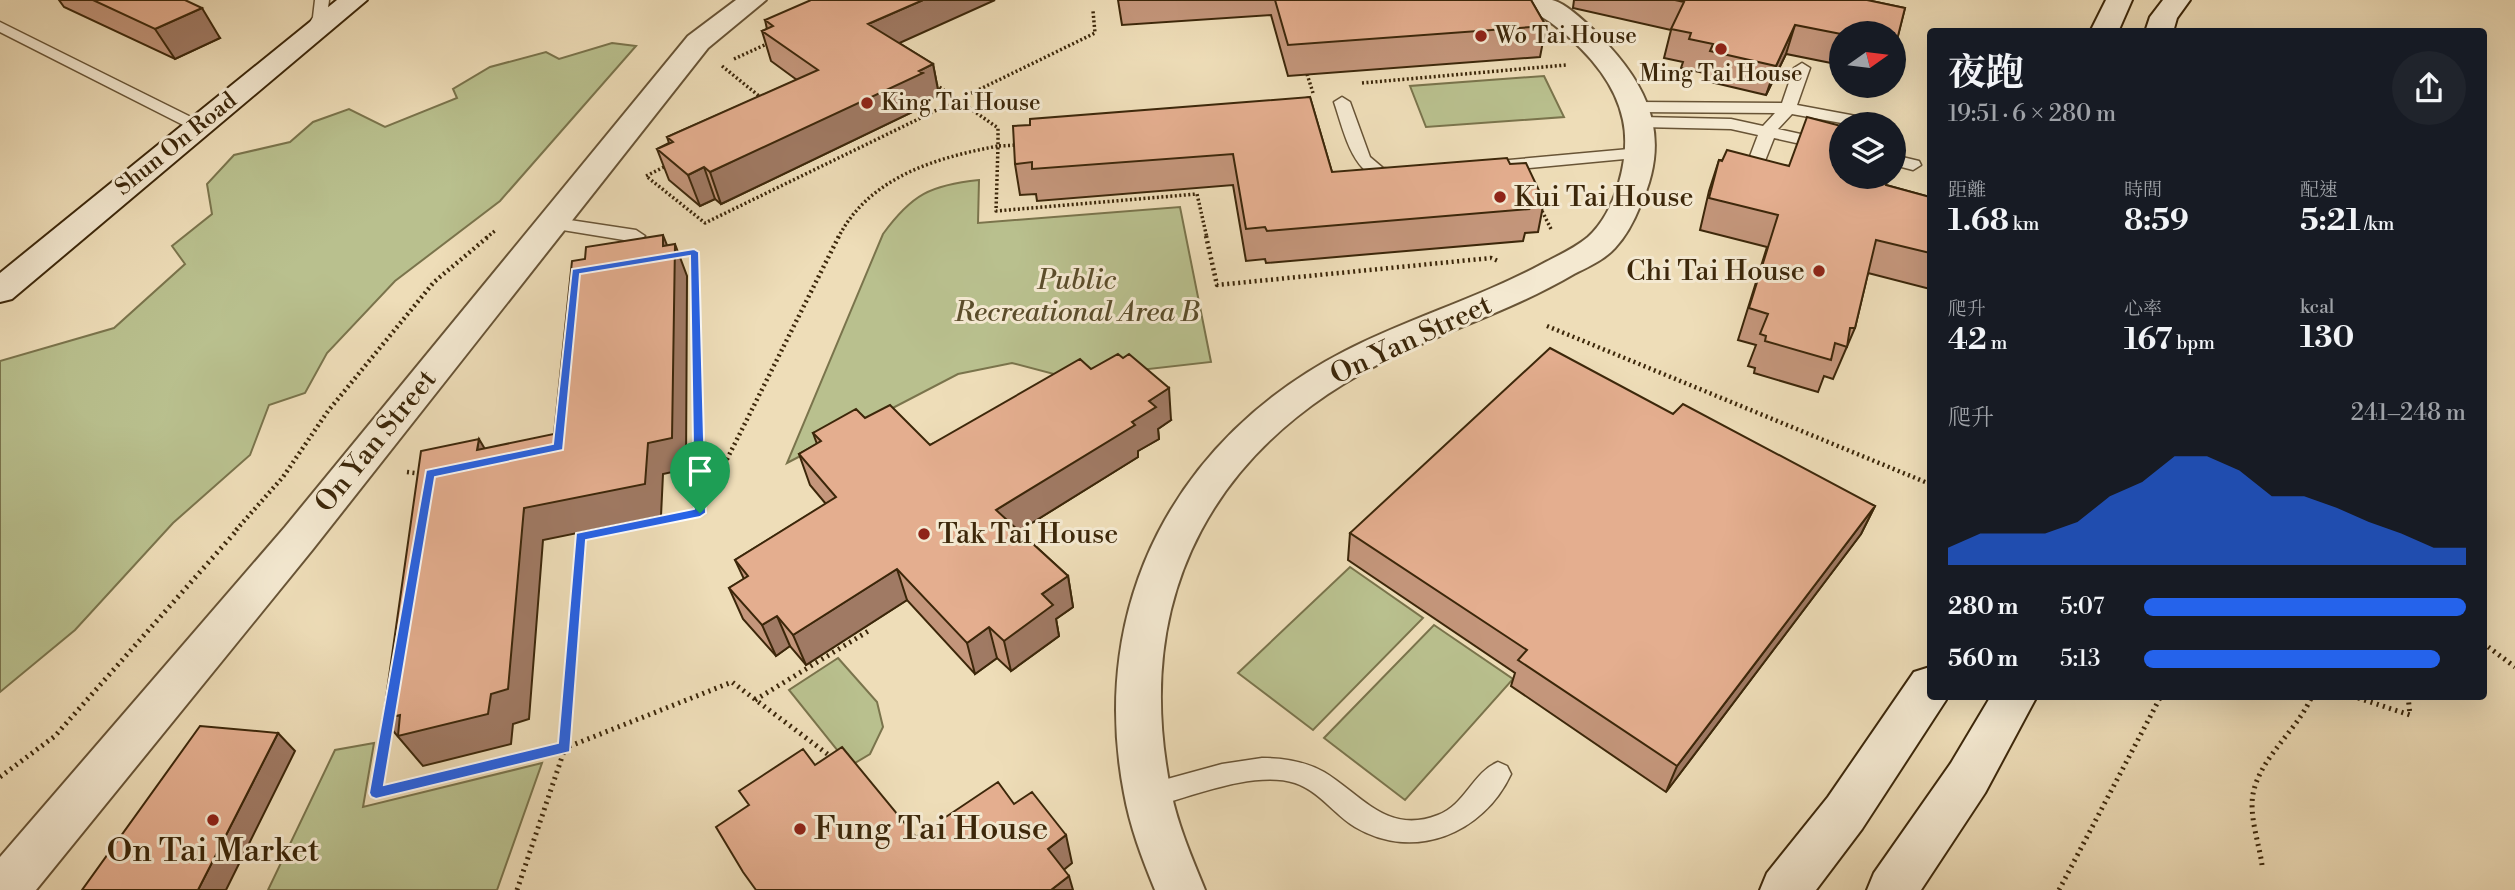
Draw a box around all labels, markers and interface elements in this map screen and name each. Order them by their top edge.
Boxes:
north arrow [1829,21,1906,98]
map controls [1829,21,1906,189]
place label: Wo Tai House [1494,22,1637,50]
marker: Wo Tai House [1473,28,1489,44]
marker: Ming Tai House [1713,41,1729,57]
text: 夜跑 [1948,50,2024,97]
button: share [2392,51,2466,125]
place label: Ming Tai House [1639,60,1803,88]
street label: Shun On Road [110,86,242,202]
place label: King Tai House [881,89,1041,117]
marker: King Tai House [859,95,875,111]
text: 19:51 · 6 × 280 m [1948,100,2116,128]
button: layers [1829,112,1906,189]
text: 距離 [1948,178,1986,202]
text: 時間 [2124,178,2162,202]
text: 配速 [2300,178,2338,202]
place label: Kui Tai House [1514,180,1694,215]
marker: Kui Tai House [1492,189,1508,205]
text: 1.68 [1948,202,2009,240]
text: 8:59 [2124,202,2189,240]
text: 5:21 [2300,202,2360,240]
text: km [2009,212,2039,236]
text: /km [2360,212,2394,236]
place label: Chi Tai House [1626,254,1805,289]
park label: Public Recreational Area B [954,263,1201,330]
marker: Chi Tai House [1811,263,1827,279]
street label: On Yan Street [1325,287,1497,393]
text: kcal [2300,295,2334,319]
text: 爬升 [1948,297,1986,321]
text: 心率 [2124,297,2162,321]
text: 130 [2300,319,2354,357]
text: 42 [1948,321,1987,359]
text: 167 [2124,321,2172,359]
text: m [1987,331,2007,355]
text: bpm [2172,331,2215,355]
street label: On Yan Street [308,362,444,520]
text: 241–248 m [2351,399,2466,427]
text: 爬升 [1948,404,1994,432]
pin [670,441,730,513]
icon: arrive [681,452,719,490]
place label: Tak Tai House [938,517,1118,552]
marker: Tak Tai House [916,526,932,542]
text: 280 m [1948,593,2018,621]
text: 5:07 [2060,593,2104,621]
text: 560 m [1948,645,2018,673]
text: 5:13 [2060,645,2100,673]
place label: Fung Tai House [814,809,1048,850]
marker: On Tai Market [205,812,221,828]
marker: Fung Tai House [792,821,808,837]
place label: On Tai Market [107,831,320,872]

